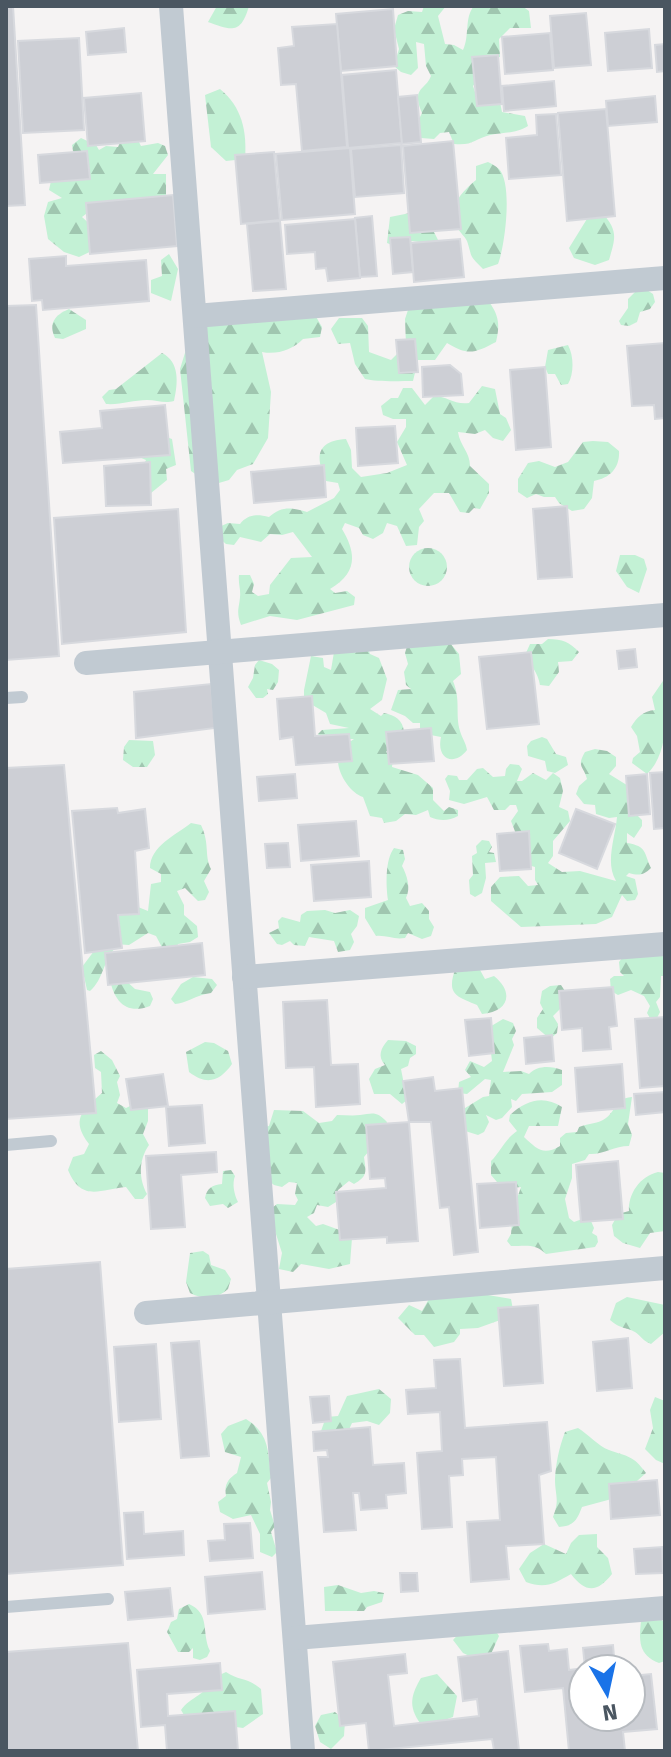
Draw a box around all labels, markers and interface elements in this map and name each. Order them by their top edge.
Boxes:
north arrow [567,1653,647,1733]
text: N [601,1698,619,1727]

